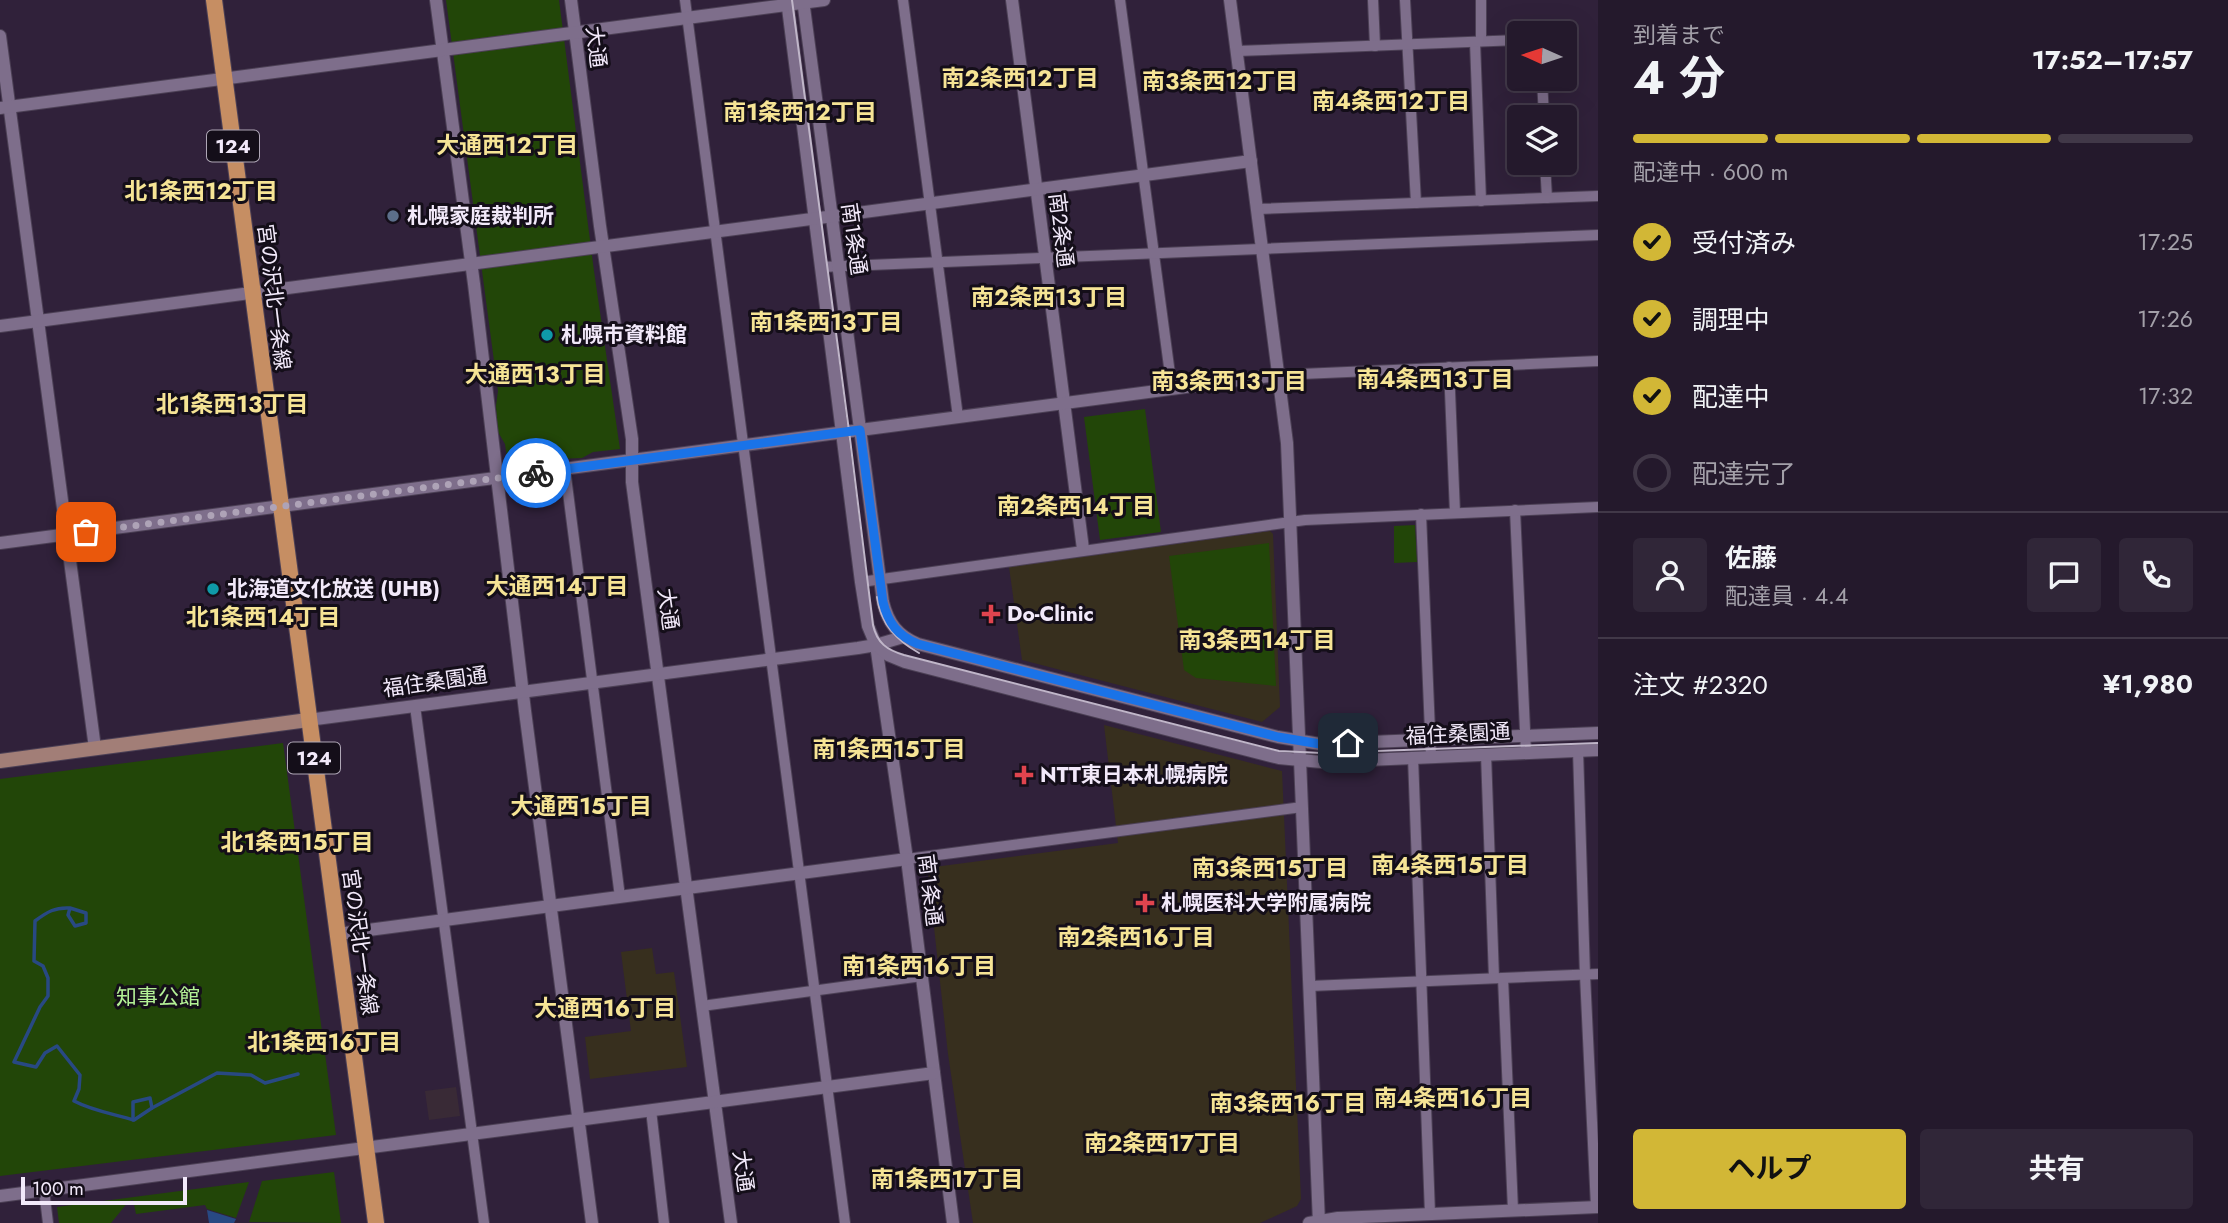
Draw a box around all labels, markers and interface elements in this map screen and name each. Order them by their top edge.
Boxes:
text: 到着まで [1633,18,1725,52]
north arrow [1507,21,1577,91]
map controls [1507,21,1577,175]
street label: 大通 [579,24,613,70]
text: 17:52–17:57 [2032,41,2193,79]
text: 4 分 [1633,45,1725,111]
district label: 南2条西12丁目 [942,61,1098,95]
district label: 南3条西12丁目 [1142,64,1298,98]
district label: 南4条西12丁目 [1312,84,1470,118]
district label: 南1条西12丁目 [723,95,877,129]
button: layers [1507,105,1577,175]
district label: 大通西12丁目 [436,128,578,162]
road number: 124 [207,130,259,162]
text: 配達中 · 600 m [1633,155,1788,189]
district label: 北1条西12丁目 [124,174,278,208]
street label: 南2条通 [1042,191,1080,269]
place label: 札幌家庭裁判所 [407,201,554,231]
street label: 南1条通 [834,201,874,277]
marker: 札幌家庭裁判所 [385,208,401,224]
street label: 宮の沢北一条線 [250,222,298,372]
icon: check [1633,223,1671,261]
text: 受付済み [1692,224,1796,262]
text: 17:25 [2138,225,2193,259]
district label: 南2条西13丁目 [971,280,1127,314]
icon: check [1633,300,1671,338]
text: 調理中 [1692,301,1770,339]
text: 17:26 [2137,302,2193,336]
district label: 南1条西13丁目 [750,305,902,339]
place label: 札幌市資料館 [561,320,687,350]
marker: 札幌市資料館 [539,327,555,343]
district label: 大通西13丁目 [465,357,606,391]
district label: 南4条西13丁目 [1356,362,1514,396]
district label: 南3条西13丁目 [1151,364,1307,398]
icon: check [1633,377,1671,415]
text: 配達中 [1692,378,1770,416]
text: 17:32 [2138,379,2193,413]
district label: 北1条西13丁目 [156,387,308,421]
courier [501,438,571,508]
icon: bike [517,454,555,492]
text: 配達完了 [1692,455,1796,493]
district label: 南2条西14丁目 [997,489,1155,523]
pin [56,502,116,562]
icon: bag [67,513,105,551]
button: person [1633,538,1707,612]
button: chat [2027,538,2101,612]
button: phone [2119,538,2193,612]
text: 佐藤 [1725,539,1777,577]
district label: 大通西14丁目 [486,569,628,603]
place label: 北海道文化放送 (UHB) [227,574,440,604]
text: 配達員 · 4.4 [1725,579,1848,613]
marker: 北海道文化放送 (UHB) [205,581,221,597]
street label: 大通 [650,586,686,632]
place label: Do-Clinic [1007,599,1094,629]
district label: 北1条西14丁目 [186,600,340,634]
marker: Do-Clinic [981,604,1001,624]
district label: 南3条西14丁目 [1178,623,1336,657]
street label: 福住桑園通 [381,660,489,704]
text: ¥1,980 [2103,665,2193,703]
text: 注文 #2320 [1633,666,1768,704]
pin [1318,713,1378,773]
street label: 福住桑園通 [1405,716,1511,752]
icon: home [1329,724,1367,762]
district label: 南1条西15丁目 [812,732,966,766]
road number: 124 [288,743,340,774]
place label: NTT東日本札幌病院 [1040,760,1228,790]
marker: NTT東日本札幌病院 [1014,765,1034,785]
district label: 大通西15丁目 [510,789,652,823]
district label: 北1条西15丁目 [220,825,374,859]
district label: 南4条西15丁目 [1371,848,1529,882]
district label: 南3条西15丁目 [1192,851,1348,885]
street label: 南1条通 [911,852,949,928]
street label: 宮の沢北一条線 [335,867,385,1017]
place label: 札幌医科大学附属病院 [1161,888,1371,918]
marker: 札幌医科大学附属病院 [1135,893,1155,913]
district label: 南2条西16丁目 [1057,920,1215,954]
district label: 南1条西16丁目 [842,949,996,983]
park label: 知事公館 [116,982,200,1012]
district label: 大通西16丁目 [534,991,676,1025]
district label: 北1条西16丁目 [247,1025,401,1059]
district label: 南4条西16丁目 [1374,1081,1532,1115]
district label: 南3条西16丁目 [1210,1086,1366,1120]
district label: 南2条西17丁目 [1084,1126,1240,1160]
button: ヘルプ [1633,1129,1906,1209]
button: 共有 [1920,1129,2193,1209]
street label: 大通 [725,1148,761,1194]
district label: 南1条西17丁目 [871,1162,1023,1196]
scale bar [21,1174,187,1206]
text: 100 m [32,1175,84,1202]

